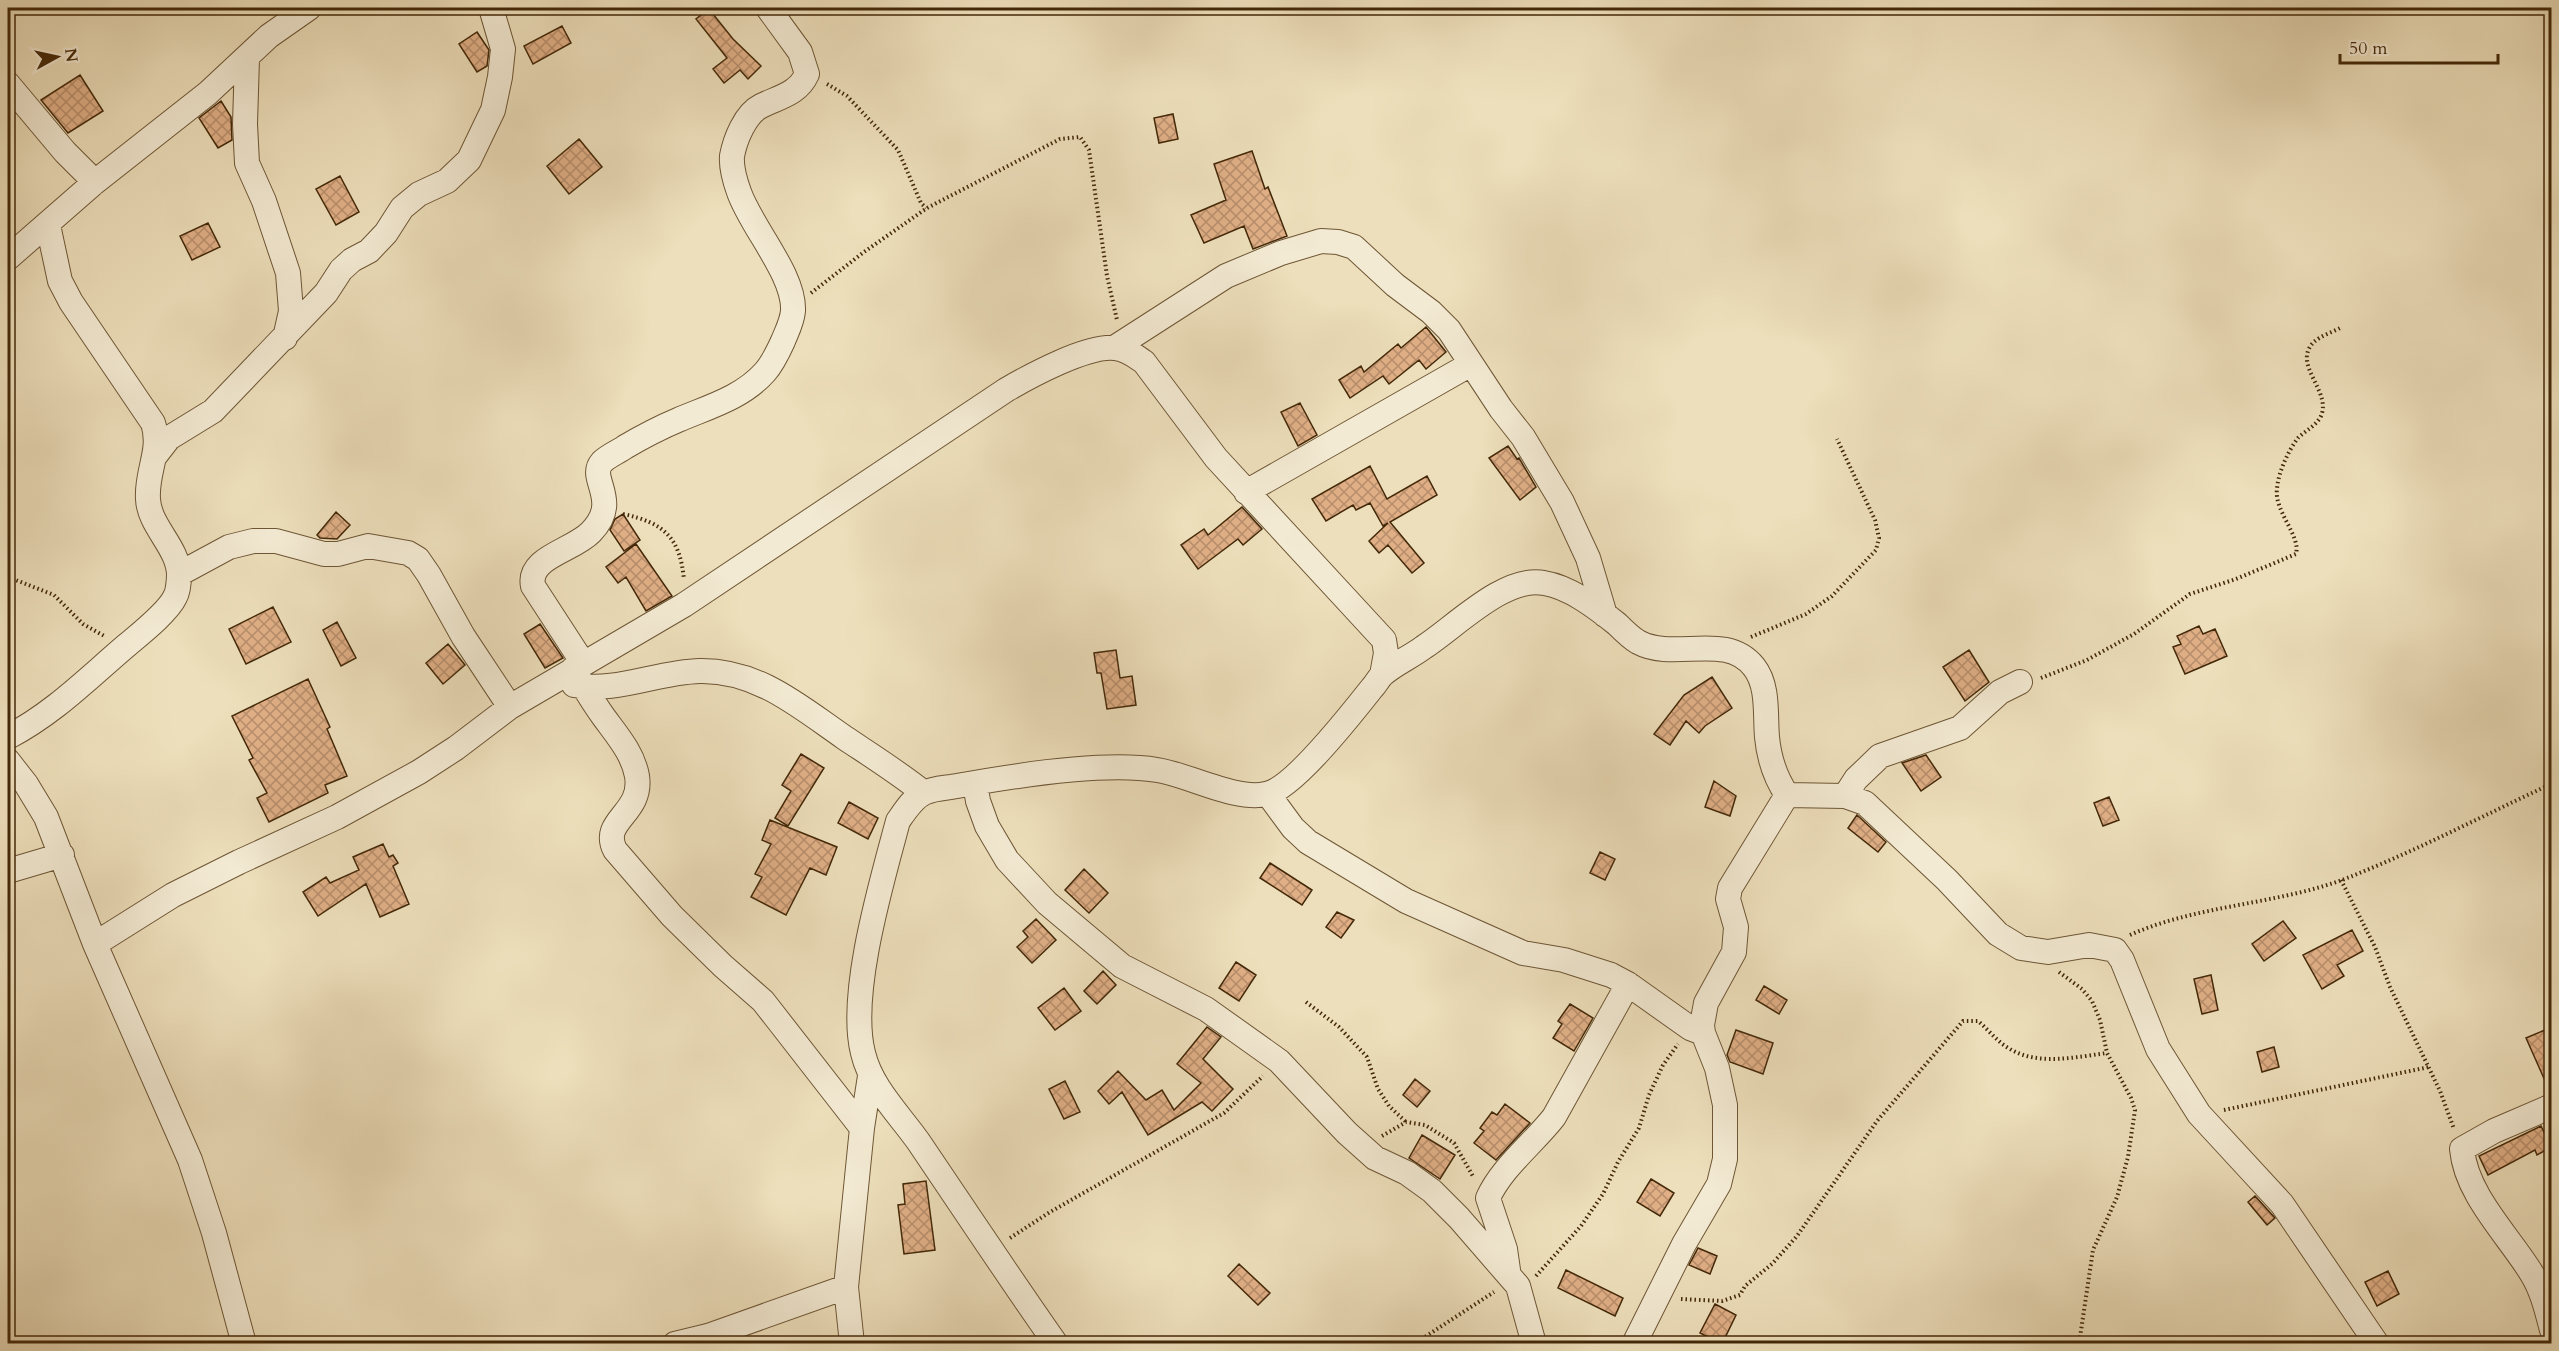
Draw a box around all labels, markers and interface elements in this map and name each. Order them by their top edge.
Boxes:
north arrow [27,27,87,87]
scale bar [2340,27,2498,65]
text: 50 m [2349,36,2388,61]
text: N [59,47,83,64]

